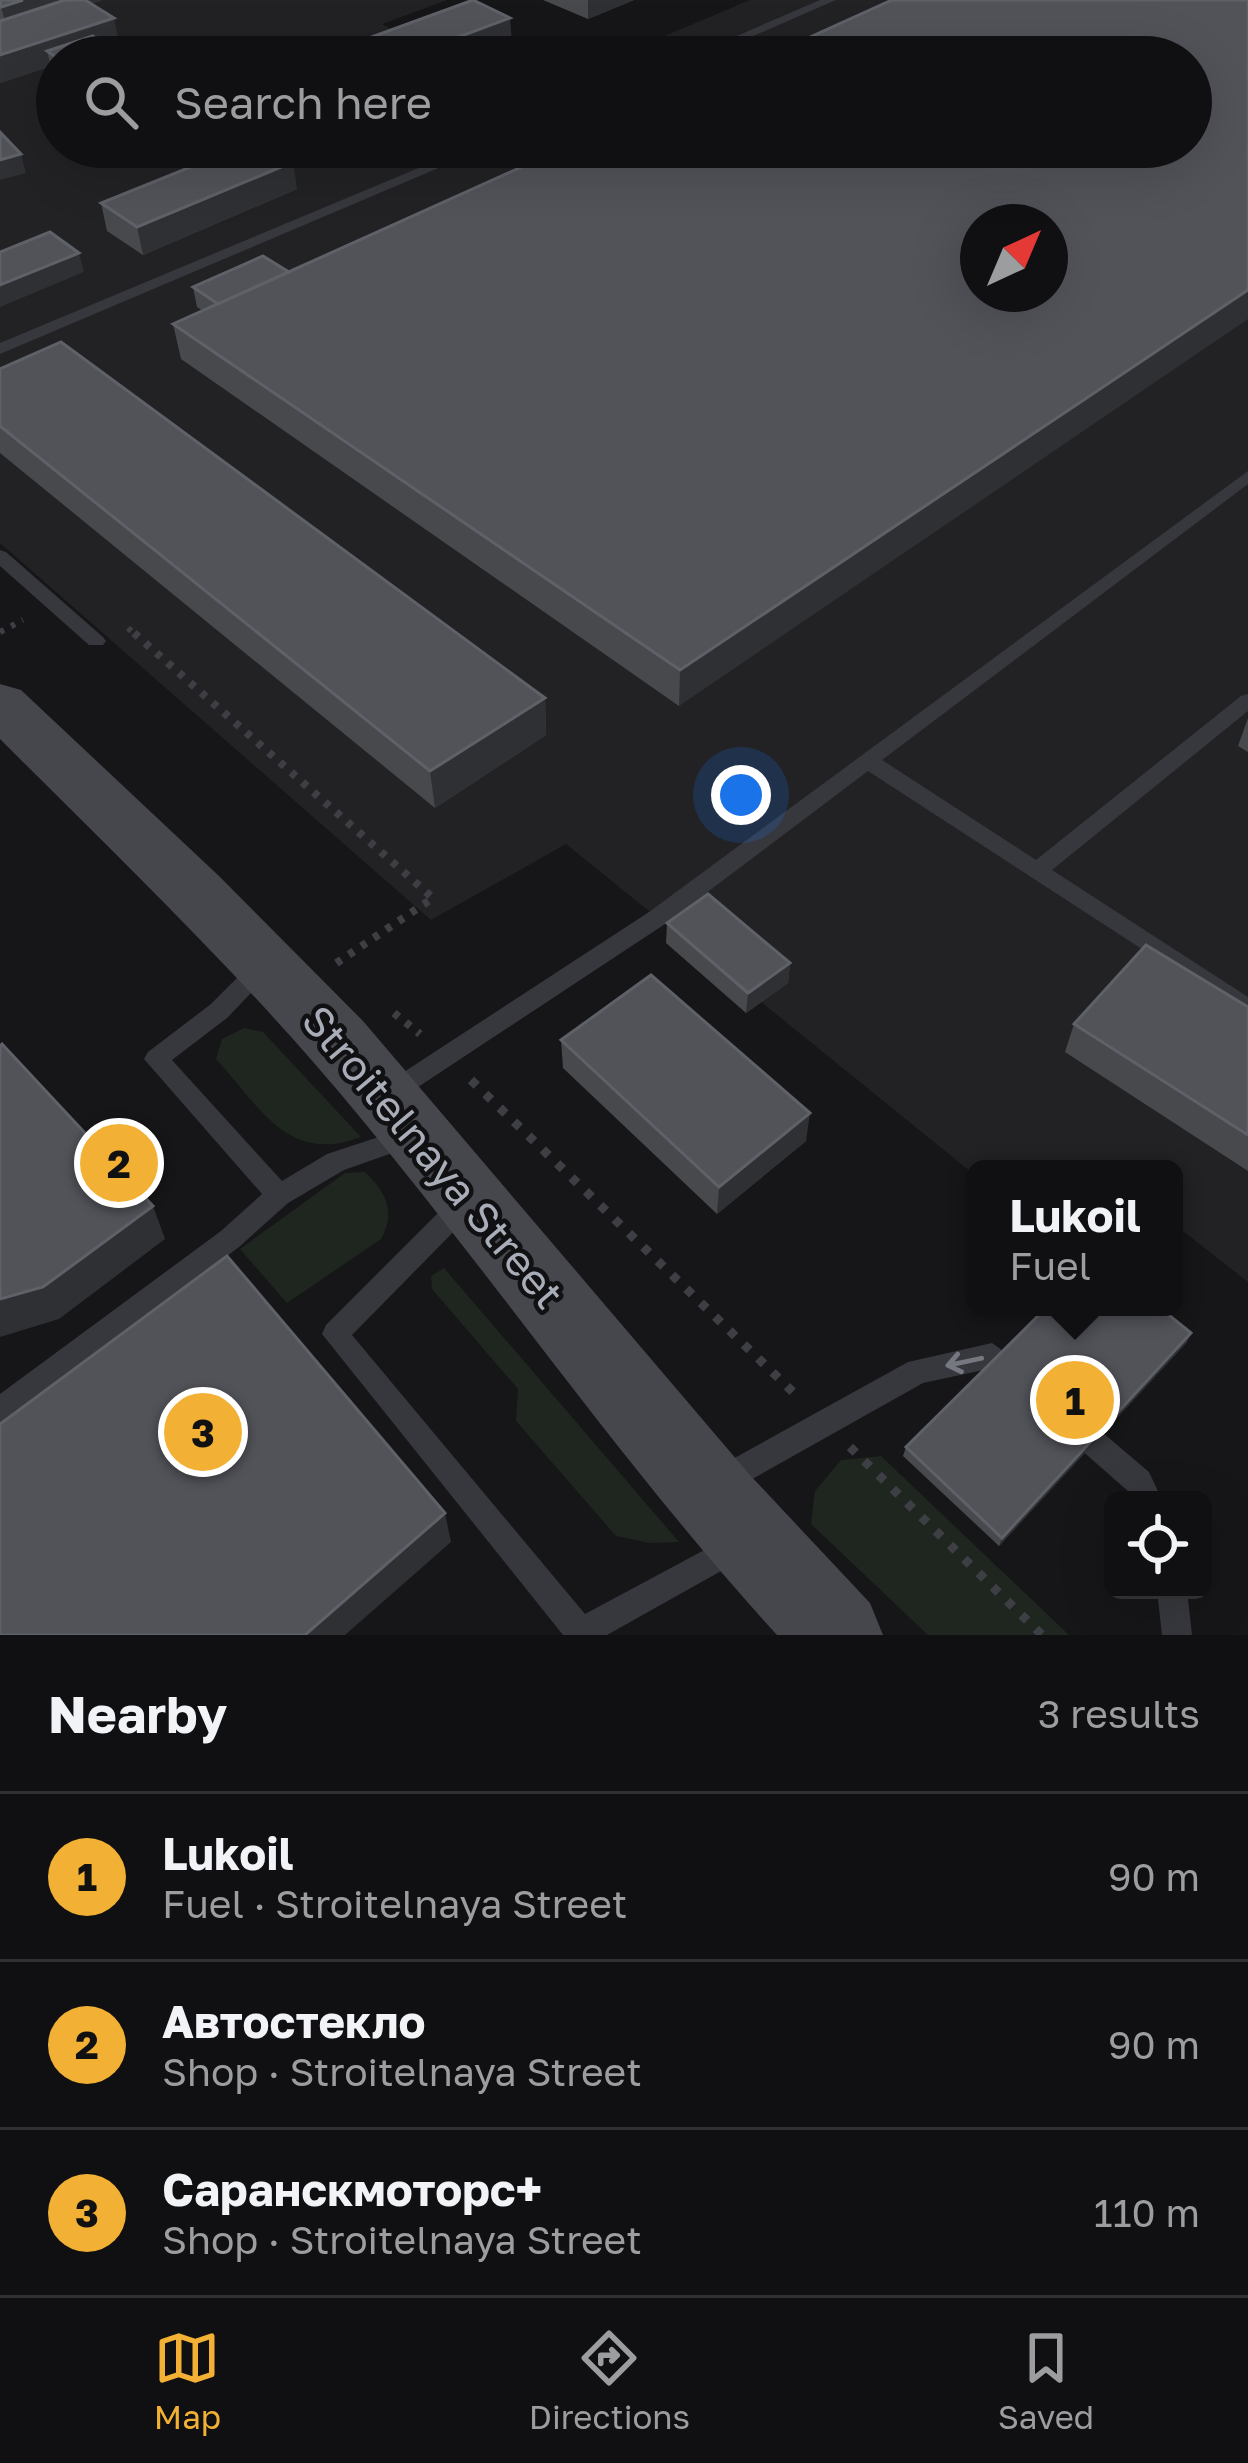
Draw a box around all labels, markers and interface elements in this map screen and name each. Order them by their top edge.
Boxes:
search box [36,36,1212,168]
icon: search [78,69,144,135]
text: Search here [174,75,432,129]
north arrow [960,204,1068,312]
your location [711,765,771,825]
street label: Stroitelnaya Street [293,995,575,1318]
pin: 2 [80,1118,158,1208]
popup [967,1160,1183,1316]
text: Lukoil [1009,1188,1141,1242]
text: Fuel [1009,1242,1091,1289]
one-way arrow [945,1351,983,1374]
pin: 1 [1036,1355,1114,1445]
pin: 3 [164,1387,242,1477]
map controls [1104,1491,1212,1599]
button: locate [1104,1491,1212,1599]
text: Nearby [48,1683,227,1744]
text: 3 results [1038,1690,1200,1737]
text: Lukoil [162,1826,294,1880]
text: 1 [77,1853,97,1900]
text: 90 m [1108,1853,1200,1900]
text: Fuel · Stroitelnaya Street [162,1880,627,1927]
text: Автостекло [162,1994,426,2048]
text: 2 [75,2021,99,2068]
text: 90 m [1108,2021,1200,2068]
text: Shop · Stroitelnaya Street [162,2048,642,2095]
text: Саранскмоторс+ [162,2162,542,2216]
text: 3 [75,2189,99,2236]
text: 110 m [1094,2189,1200,2236]
text: Shop · Stroitelnaya Street [162,2216,642,2263]
tab: Map [154,2325,221,2436]
tab: Directions [529,2325,690,2436]
tab: Saved [998,2325,1094,2436]

